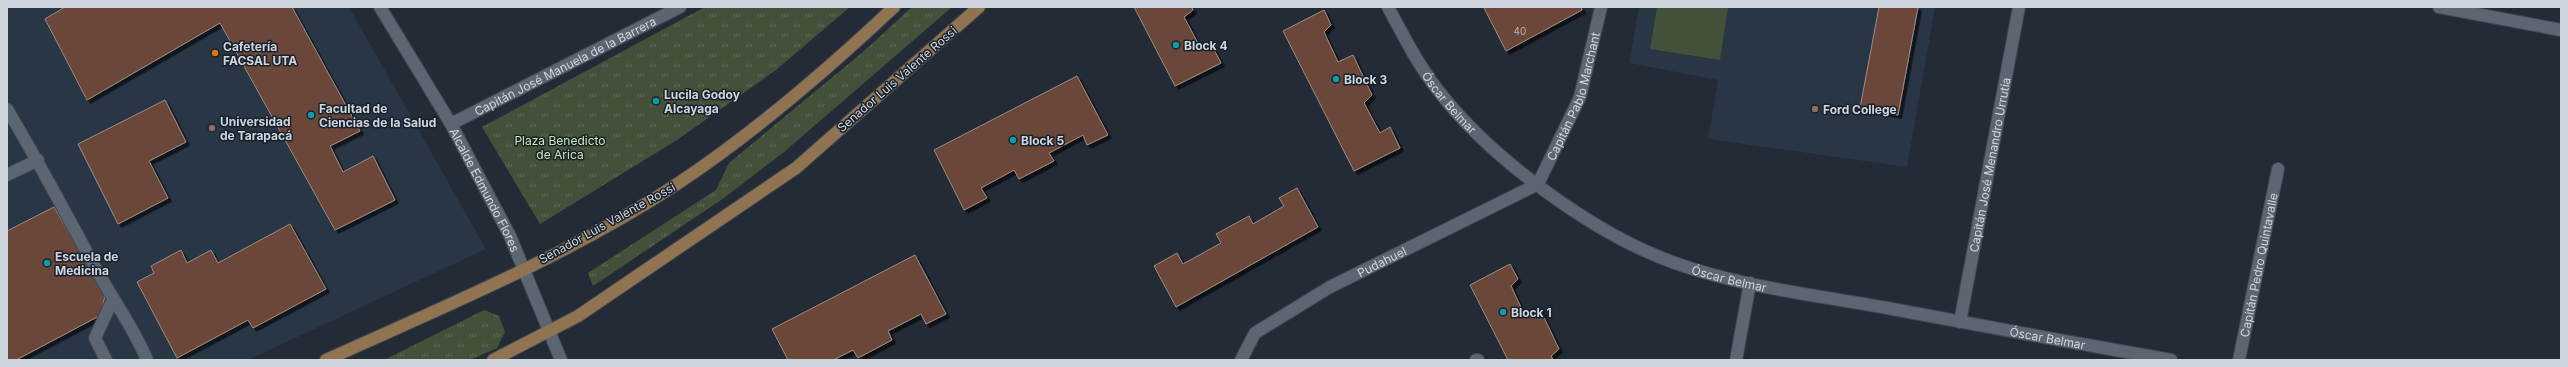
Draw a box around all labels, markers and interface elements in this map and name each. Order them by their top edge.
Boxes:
street label: Capitán José Manuela de la Barrera [471,13,658,118]
street label: Senador Luis Valente Rossi [834,23,960,135]
house number: 40 [1514,25,1526,37]
street label: Capitán Pablo Marchant [1543,31,1602,163]
place label: Block 4 [1184,38,1228,53]
place label: Cafetería FACSAL UTA [223,39,297,68]
marker: Block 4 [1171,40,1181,50]
marker: Cafetería FACSAL UTA [210,48,220,58]
street label: Óscar Belmar [1419,68,1480,137]
place label: Block 3 [1344,72,1387,87]
marker: Block 3 [1331,74,1341,84]
street label: Capitán José Menandro Urrutia [1966,76,2013,253]
place label: Lucila Godoy Alcayaga [664,87,741,116]
marker: Lucila Godoy Alcayaga [651,96,661,106]
place label: Facultad de Ciencias de la Salud [319,101,436,130]
place label: Ford College [1823,102,1897,117]
marker: Ford College [1810,104,1820,114]
marker: Facultad de Ciencias de la Salud [306,110,316,120]
place label: Universidad de Tarapacá [220,114,292,143]
marker: Universidad de Tarapacá [207,123,217,133]
street label: Alcalde Edmundo Flores [447,125,523,254]
park label: Plaza Benedicto de Arica [514,133,606,162]
place label: Block 5 [1021,133,1064,148]
marker: Block 5 [1008,135,1018,145]
street label: Senador Luis Valente Rossi [536,179,678,267]
street label: Capitán Pedro Quintavalle [2236,191,2280,338]
street label: Pudahuel [1355,243,1409,280]
place label: Escuela de Medicina [55,249,118,278]
marker: Escuela de Medicina [42,258,52,268]
street label: Óscar Belmar [1690,262,1768,295]
place label: Block 1 [1511,305,1552,320]
marker: Block 1 [1498,307,1508,317]
street label: Óscar Belmar [2009,323,2087,352]

